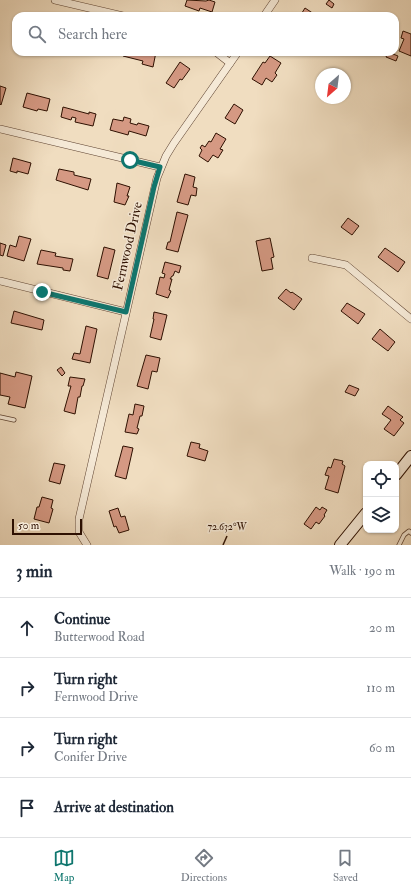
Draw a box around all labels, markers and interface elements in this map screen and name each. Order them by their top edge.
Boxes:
search box [12,12,399,56]
icon: search [26,23,48,45]
text: Search here [58,25,127,44]
north arrow [315,68,351,104]
route start [121,151,139,169]
street label: Fernwood Drive [109,200,146,292]
route end [33,283,51,301]
map controls [363,461,399,533]
button: locate [363,461,399,497]
button: layers [363,497,399,533]
scale bar [12,517,82,536]
text: 50 m [18,519,39,532]
text: 72.632°W [207,521,247,533]
text: 3 min [16,561,53,582]
text: Walk · 190 m [329,563,395,579]
text: Continue [54,610,110,629]
icon: ahead [16,617,38,639]
text: 20 m [369,620,395,636]
text: Butterwood Road [54,629,145,645]
text: Turn right [54,670,117,689]
icon: right [16,677,38,699]
text: 110 m [366,680,395,696]
text: Fernwood Drive [54,689,138,705]
text: Turn right [54,730,117,749]
icon: right [16,737,38,759]
text: 60 m [369,740,395,756]
text: Conifer Drive [54,749,127,765]
icon: arrive [16,797,38,819]
text: Arrive at destination [54,798,174,817]
tab: Map [53,847,75,884]
tab: Directions [181,847,227,884]
tab: Saved [333,847,358,884]

